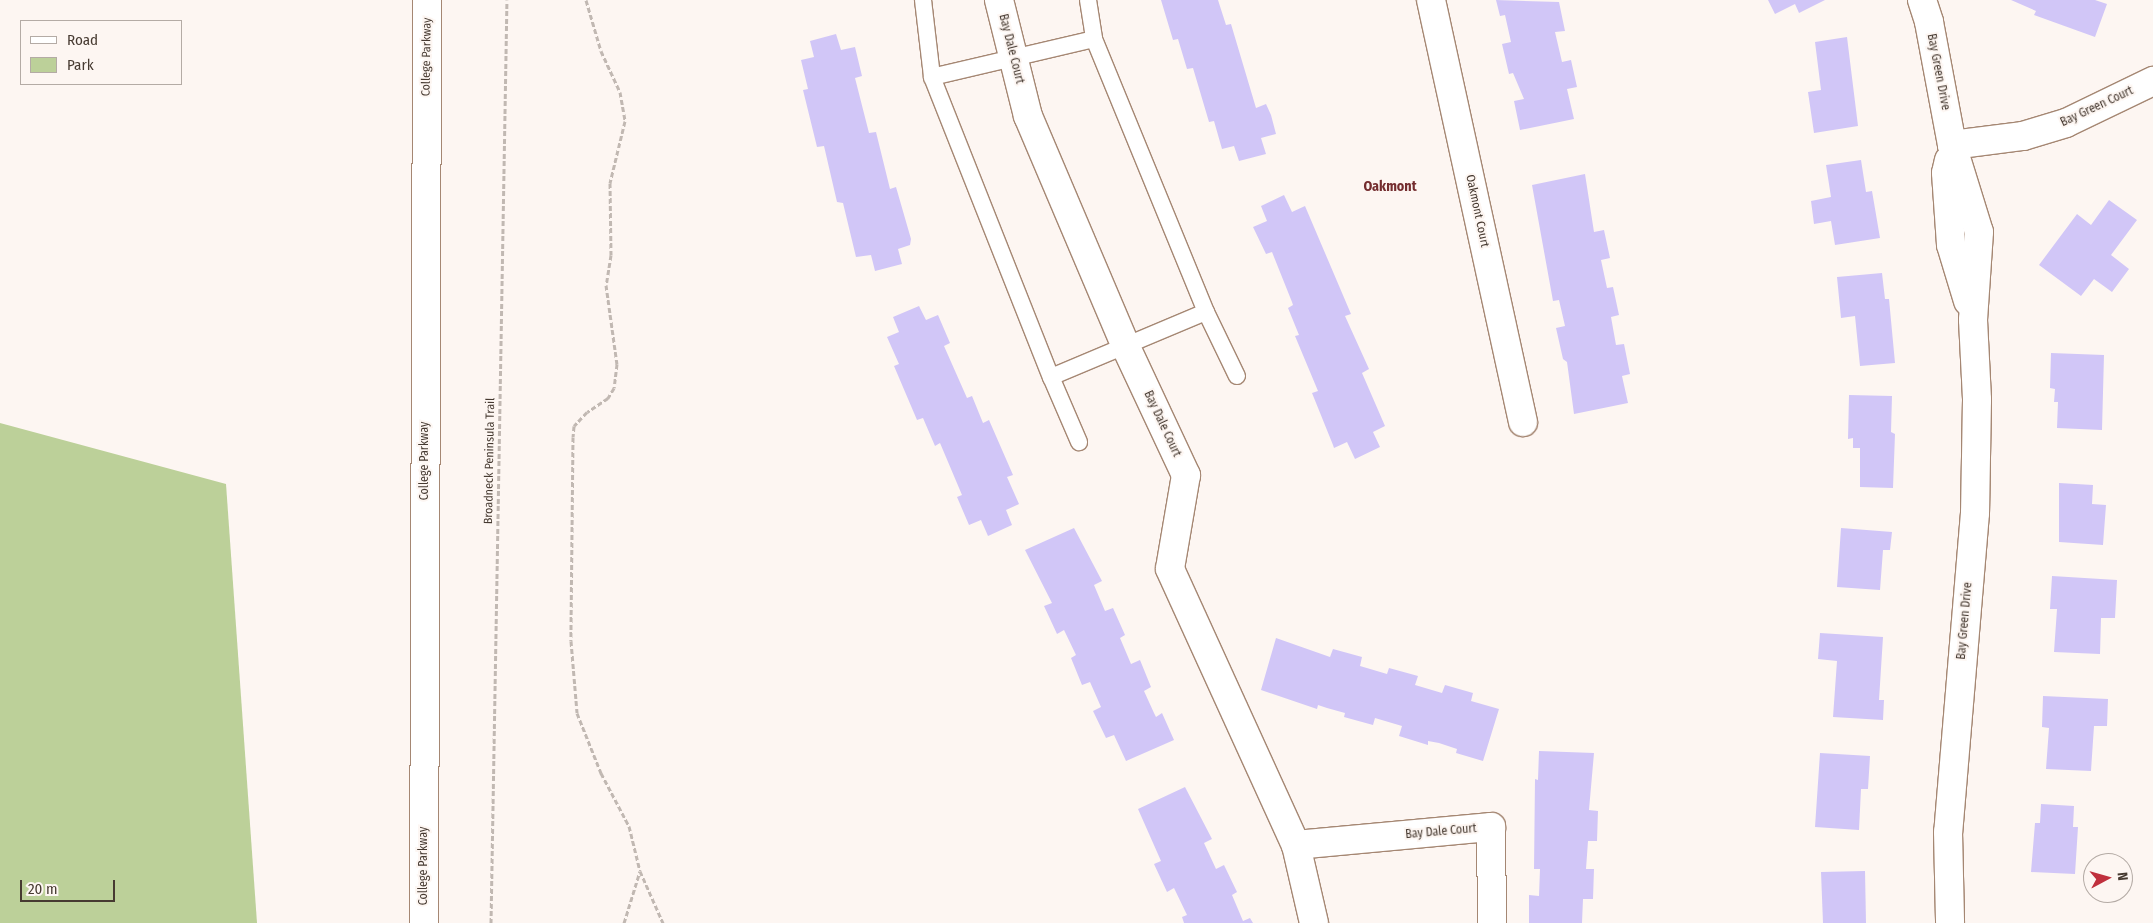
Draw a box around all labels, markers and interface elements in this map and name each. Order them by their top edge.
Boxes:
street label: Bay Dale Court [995,13,1027,85]
street label: College Parkway [419,18,435,96]
legend [20,20,182,85]
text: Road [67,31,98,49]
street label: Bay Green Drive [1924,33,1952,111]
text: Park [67,56,94,74]
street label: Bay Green Court [2058,84,2136,130]
street label: Oakmont Court [1462,173,1492,249]
district label: Oakmont [1363,179,1417,195]
street label: Bay Dale Court [1140,389,1184,459]
street label: Broadneck Peninsula Trail [482,398,498,524]
street label: College Parkway [418,422,432,500]
street label: Bay Green Drive [1954,582,1976,660]
street label: Bay Dale Court [1405,822,1477,842]
street label: College Parkway [417,827,431,905]
north arrow [2083,853,2133,903]
scale bar [22,870,118,902]
text: N [2114,871,2131,882]
text: 20 m [28,880,58,898]

